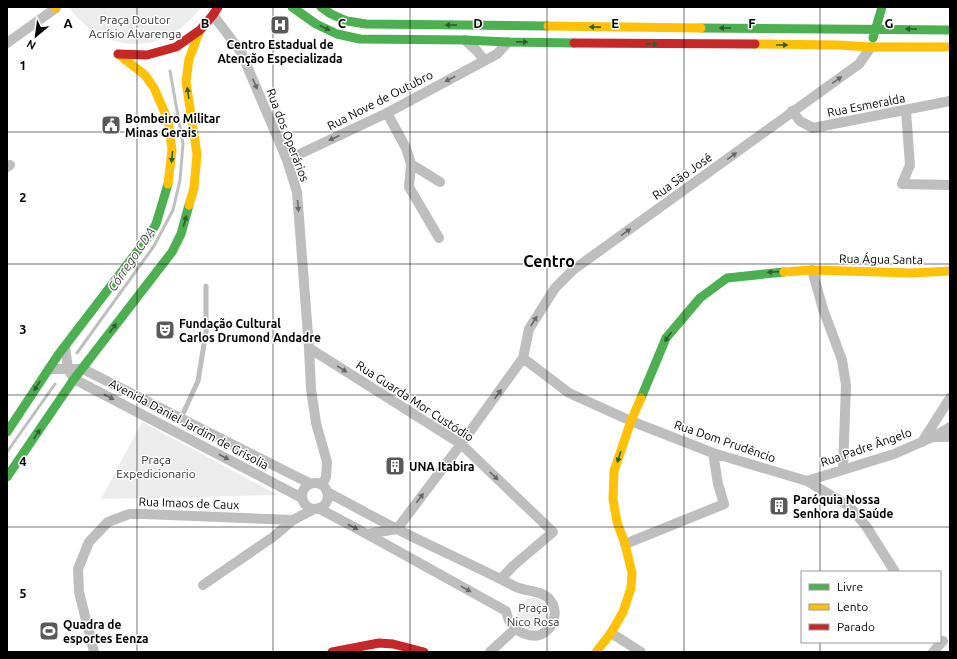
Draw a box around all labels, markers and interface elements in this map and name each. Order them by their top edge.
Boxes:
park label: Praça Doutor Acrísio Alvarenga [89,13,181,40]
hospital icon: Centro Estadual de Atenção Especializada [269,14,291,36]
north arrow [16,16,56,56]
text: A [63,16,73,30]
text: B [201,16,210,30]
text: C [338,16,347,30]
text: D [473,16,483,30]
text: E [611,16,619,30]
text: F [748,16,756,30]
text: G [885,16,894,30]
one-way arrow [444,22,457,28]
one-way arrow [588,24,601,30]
one-way arrow [319,25,330,31]
one-way arrow [719,25,731,32]
one-way arrow [904,26,917,32]
text: N [25,38,38,52]
place label: Centro Estadual de Atenção Especializada [217,38,343,67]
one-way arrow [516,39,529,45]
one-way arrow [646,41,659,47]
one-way arrow [776,42,789,48]
text: 1 [19,58,27,72]
street label: Rua Nove de Outubro [325,68,435,132]
one-way arrow [444,76,456,82]
one-way arrow [831,76,842,84]
one-way arrow [252,78,258,90]
one-way arrow [185,87,191,99]
street label: Rua dos Operários [264,87,312,183]
street label: Rua Esmeralda [826,91,906,119]
place label: Bombeiro Militar Minas Gerais [125,112,220,139]
public building icon: Bombeiro Militar Minas Gerais [100,114,122,136]
one-way arrow [328,135,340,141]
street label: Rua São José [650,150,714,202]
one-way arrow [168,151,175,163]
one-way arrow [726,152,737,160]
text: 2 [19,190,27,204]
one-way arrow [294,200,301,212]
one-way arrow [182,215,188,227]
water label: Córrego CDA [105,224,157,294]
one-way arrow [621,228,631,236]
district label: Centro [523,252,575,270]
street label: Rua Água Santa [839,252,923,266]
one-way arrow [767,269,779,276]
one-way arrow [530,316,538,326]
place label: Fundação Cultural Carlos Drumond Andadre [179,317,321,344]
theatre icon: Fundação Cultural Carlos Drumond Andadre [154,319,176,341]
text: 3 [19,322,27,336]
one-way arrow [109,323,118,334]
one-way arrow [664,331,672,342]
street label: Rua Guarda Mor Custódio [354,358,476,444]
one-way arrow [337,365,347,373]
street label: Avenida Daniel Jardim de Grisolia [107,376,271,472]
one-way arrow [33,381,41,391]
one-way arrow [494,388,502,399]
one-way arrow [103,394,115,401]
street label: Rua Dom Prudêncio [673,418,777,464]
street label: Rua Padre Ângelo [819,425,913,469]
one-way arrow [33,428,41,439]
one-way arrow [616,451,622,463]
park label: Praça Expedicionario [116,453,196,480]
text: 4 [19,454,27,468]
one-way arrow [218,454,230,461]
building icon: UNA Itabira [384,455,406,477]
place label: UNA Itabira [409,460,475,473]
one-way arrow [489,471,499,480]
one-way arrow [416,492,424,503]
place label: Paróquia Nossa Senhora da Saúde [793,493,893,520]
street label: Rua Imaos de Caux [138,495,240,511]
building icon: Paróquia Nossa Senhora da Saúde [768,495,790,517]
one-way arrow [347,523,358,530]
legend [801,571,941,643]
text: Livre [837,580,863,593]
text: 5 [19,586,27,600]
one-way arrow [461,586,472,593]
text: Lento [837,600,868,613]
park label: Praça Nico Rosa [507,601,559,628]
place label: Quadra de esportes Eenza [63,618,149,645]
sports icon: Quadra de esportes Eenza [38,620,60,642]
text: Parado [837,620,875,633]

